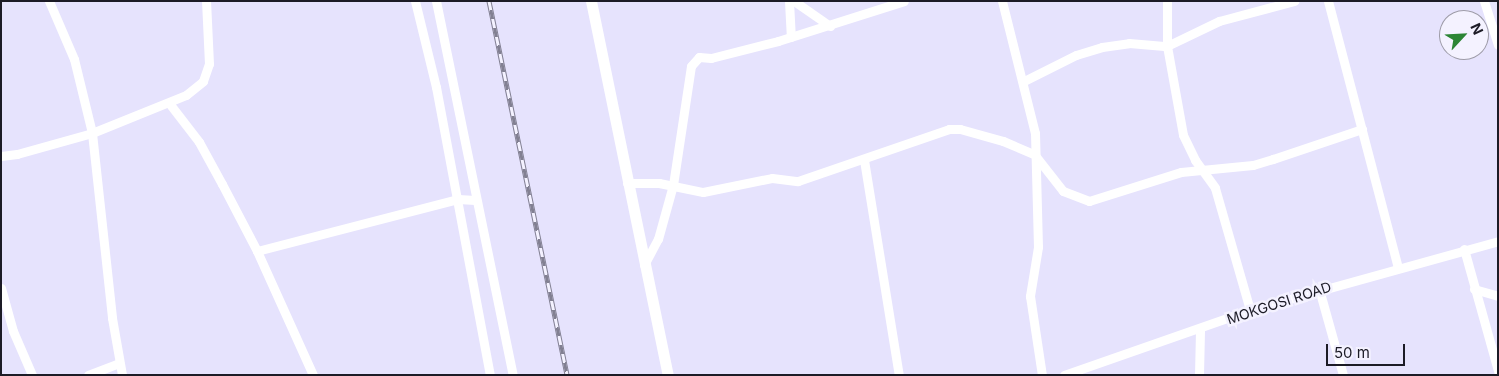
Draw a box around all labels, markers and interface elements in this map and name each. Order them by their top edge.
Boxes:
north arrow [1439,10,1489,60]
text: N [1467,20,1487,37]
street label: MOKGOSI ROAD [1225,278,1333,328]
scale bar [1329,334,1408,366]
text: 50 m [1334,343,1370,362]

